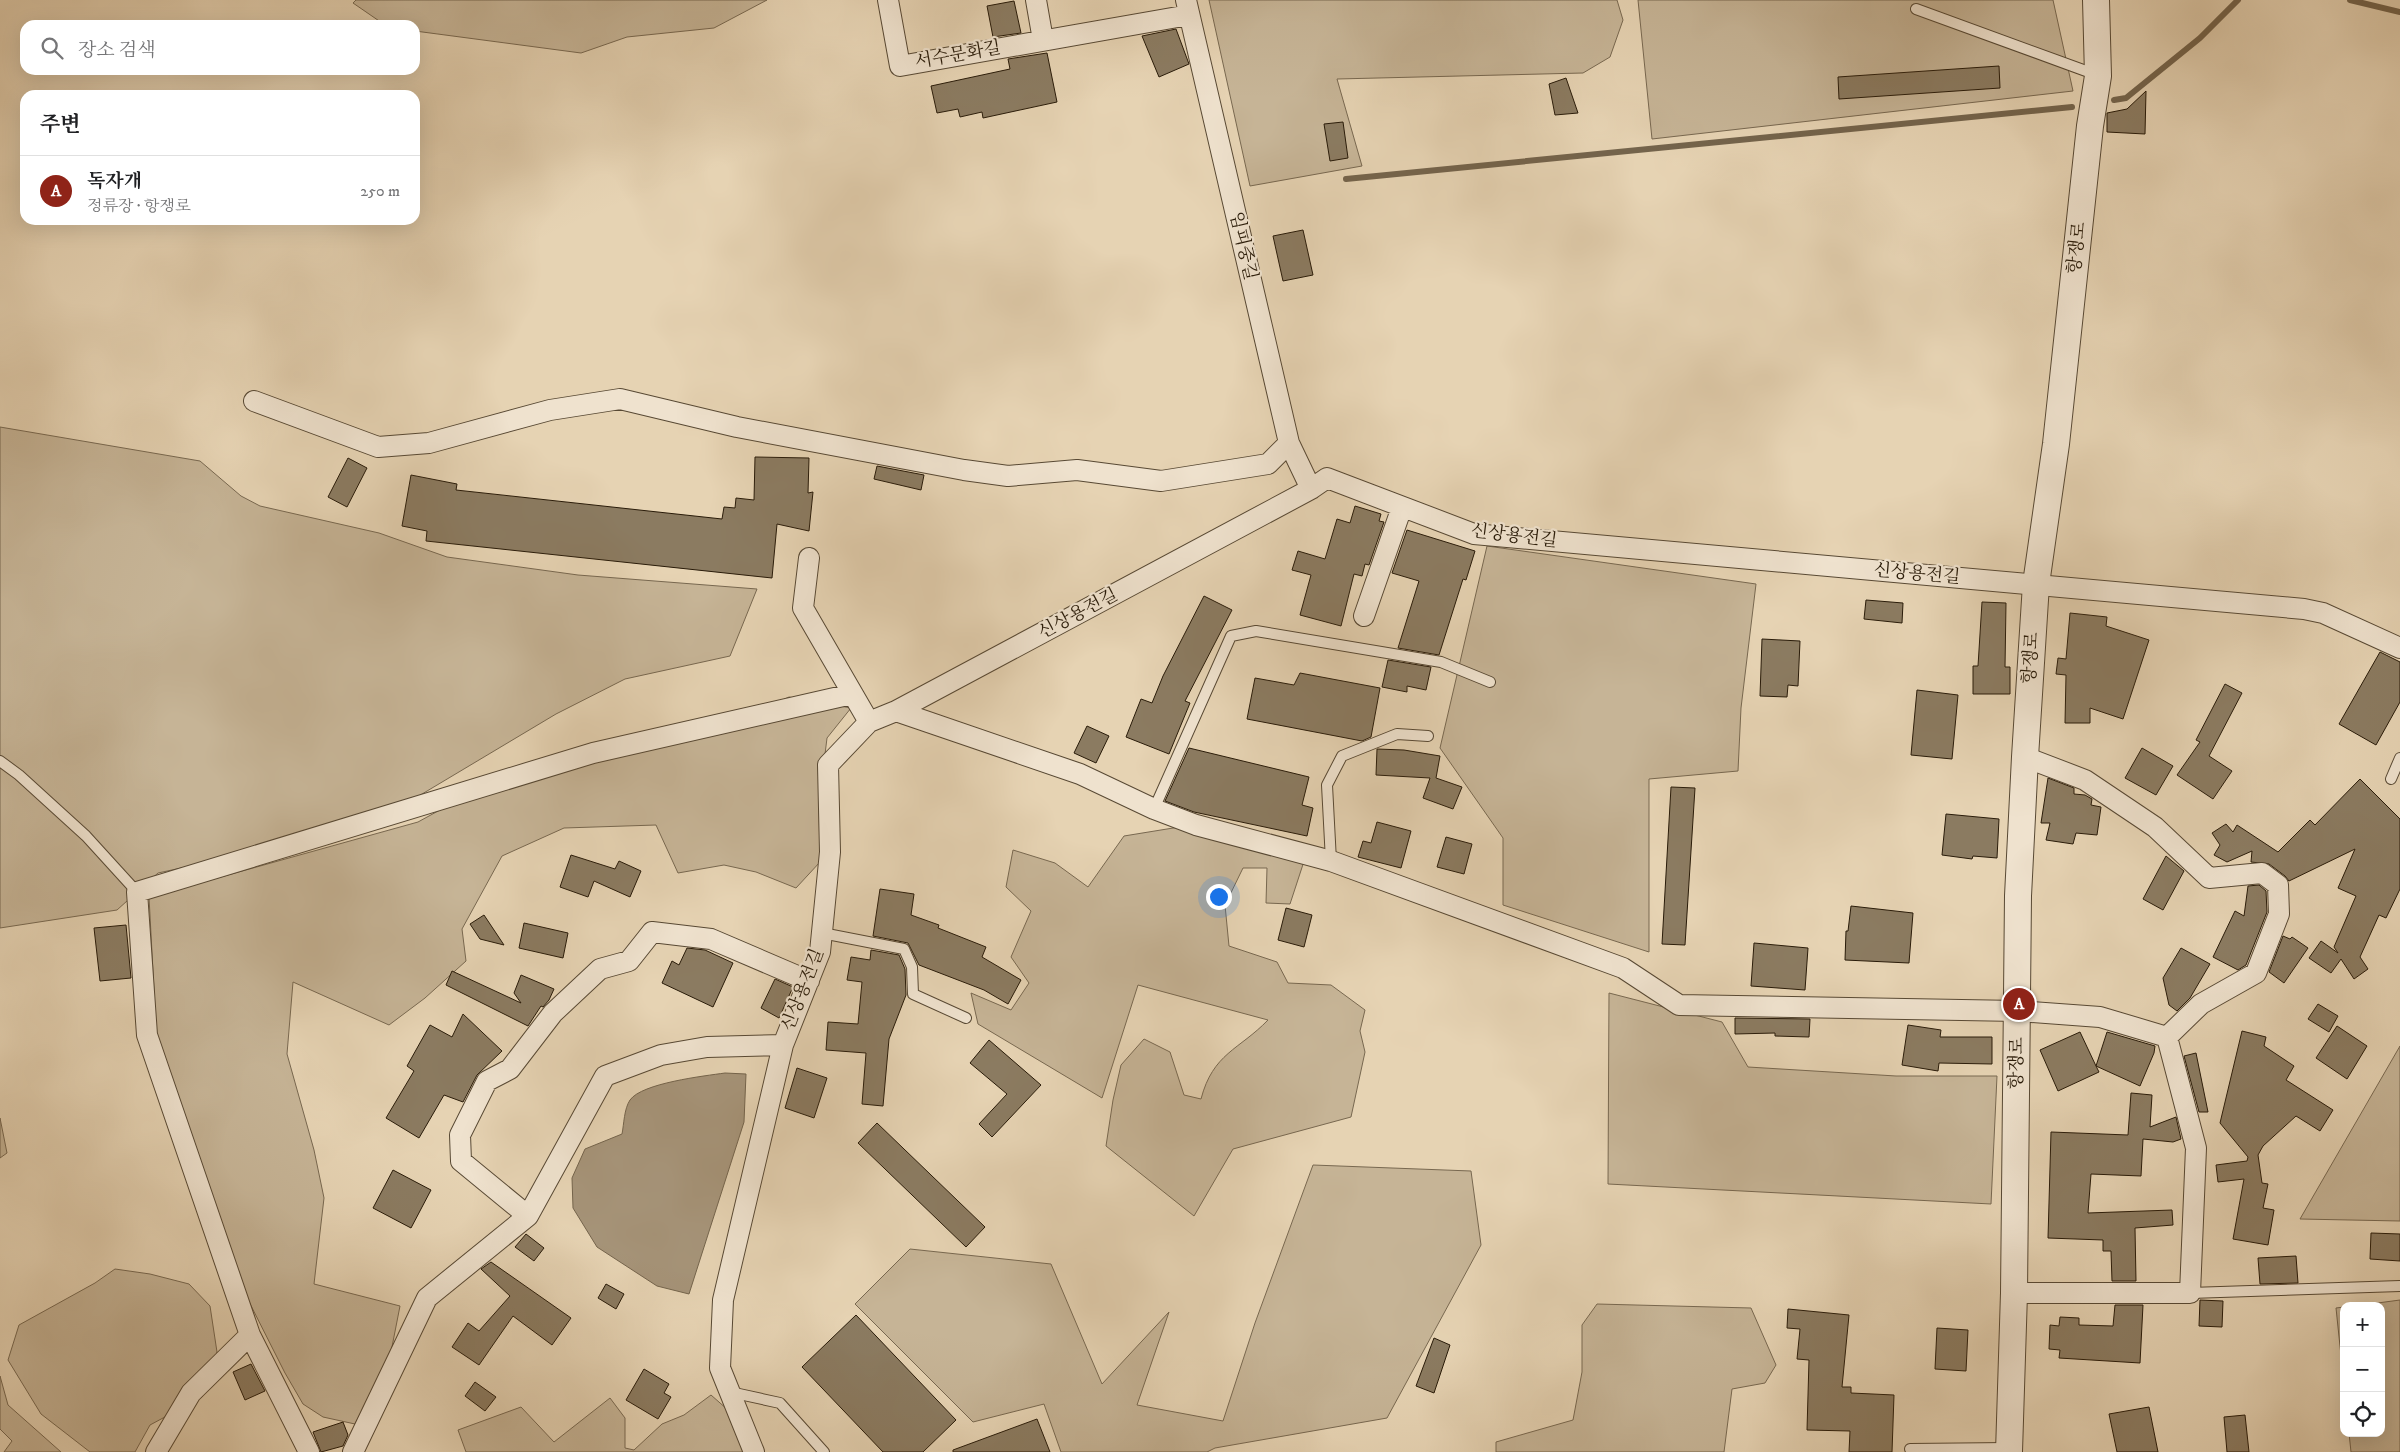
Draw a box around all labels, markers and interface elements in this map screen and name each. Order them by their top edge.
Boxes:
search box [20,20,420,75]
icon: search [38,34,66,62]
street label: 서수문화길 [913,37,1003,73]
text: 장소 검색 [78,39,156,62]
text: 주변 [40,112,81,138]
text: 독자개 [87,170,142,193]
text: A [51,181,61,201]
text: 250 m [360,181,400,201]
text: 정류장 · 항쟁로 [87,196,190,216]
street label: 임피중길 [1224,210,1262,282]
street label: 항쟁로 [2063,221,2091,275]
street label: 신상용전길 [1470,520,1558,552]
street label: 신상용전길 [1873,559,1961,589]
street label: 신상용전길 [1034,584,1122,644]
street label: 항쟁로 [2018,631,2044,685]
your location [1206,884,1232,910]
street label: 신상용전길 [777,945,829,1035]
pin: A [2003,985,2035,1023]
street label: 항쟁로 [2006,1037,2028,1089]
map controls [2340,1302,2385,1437]
button: + [2340,1302,2385,1347]
button: − [2340,1347,2385,1392]
button: locate [2340,1392,2385,1437]

